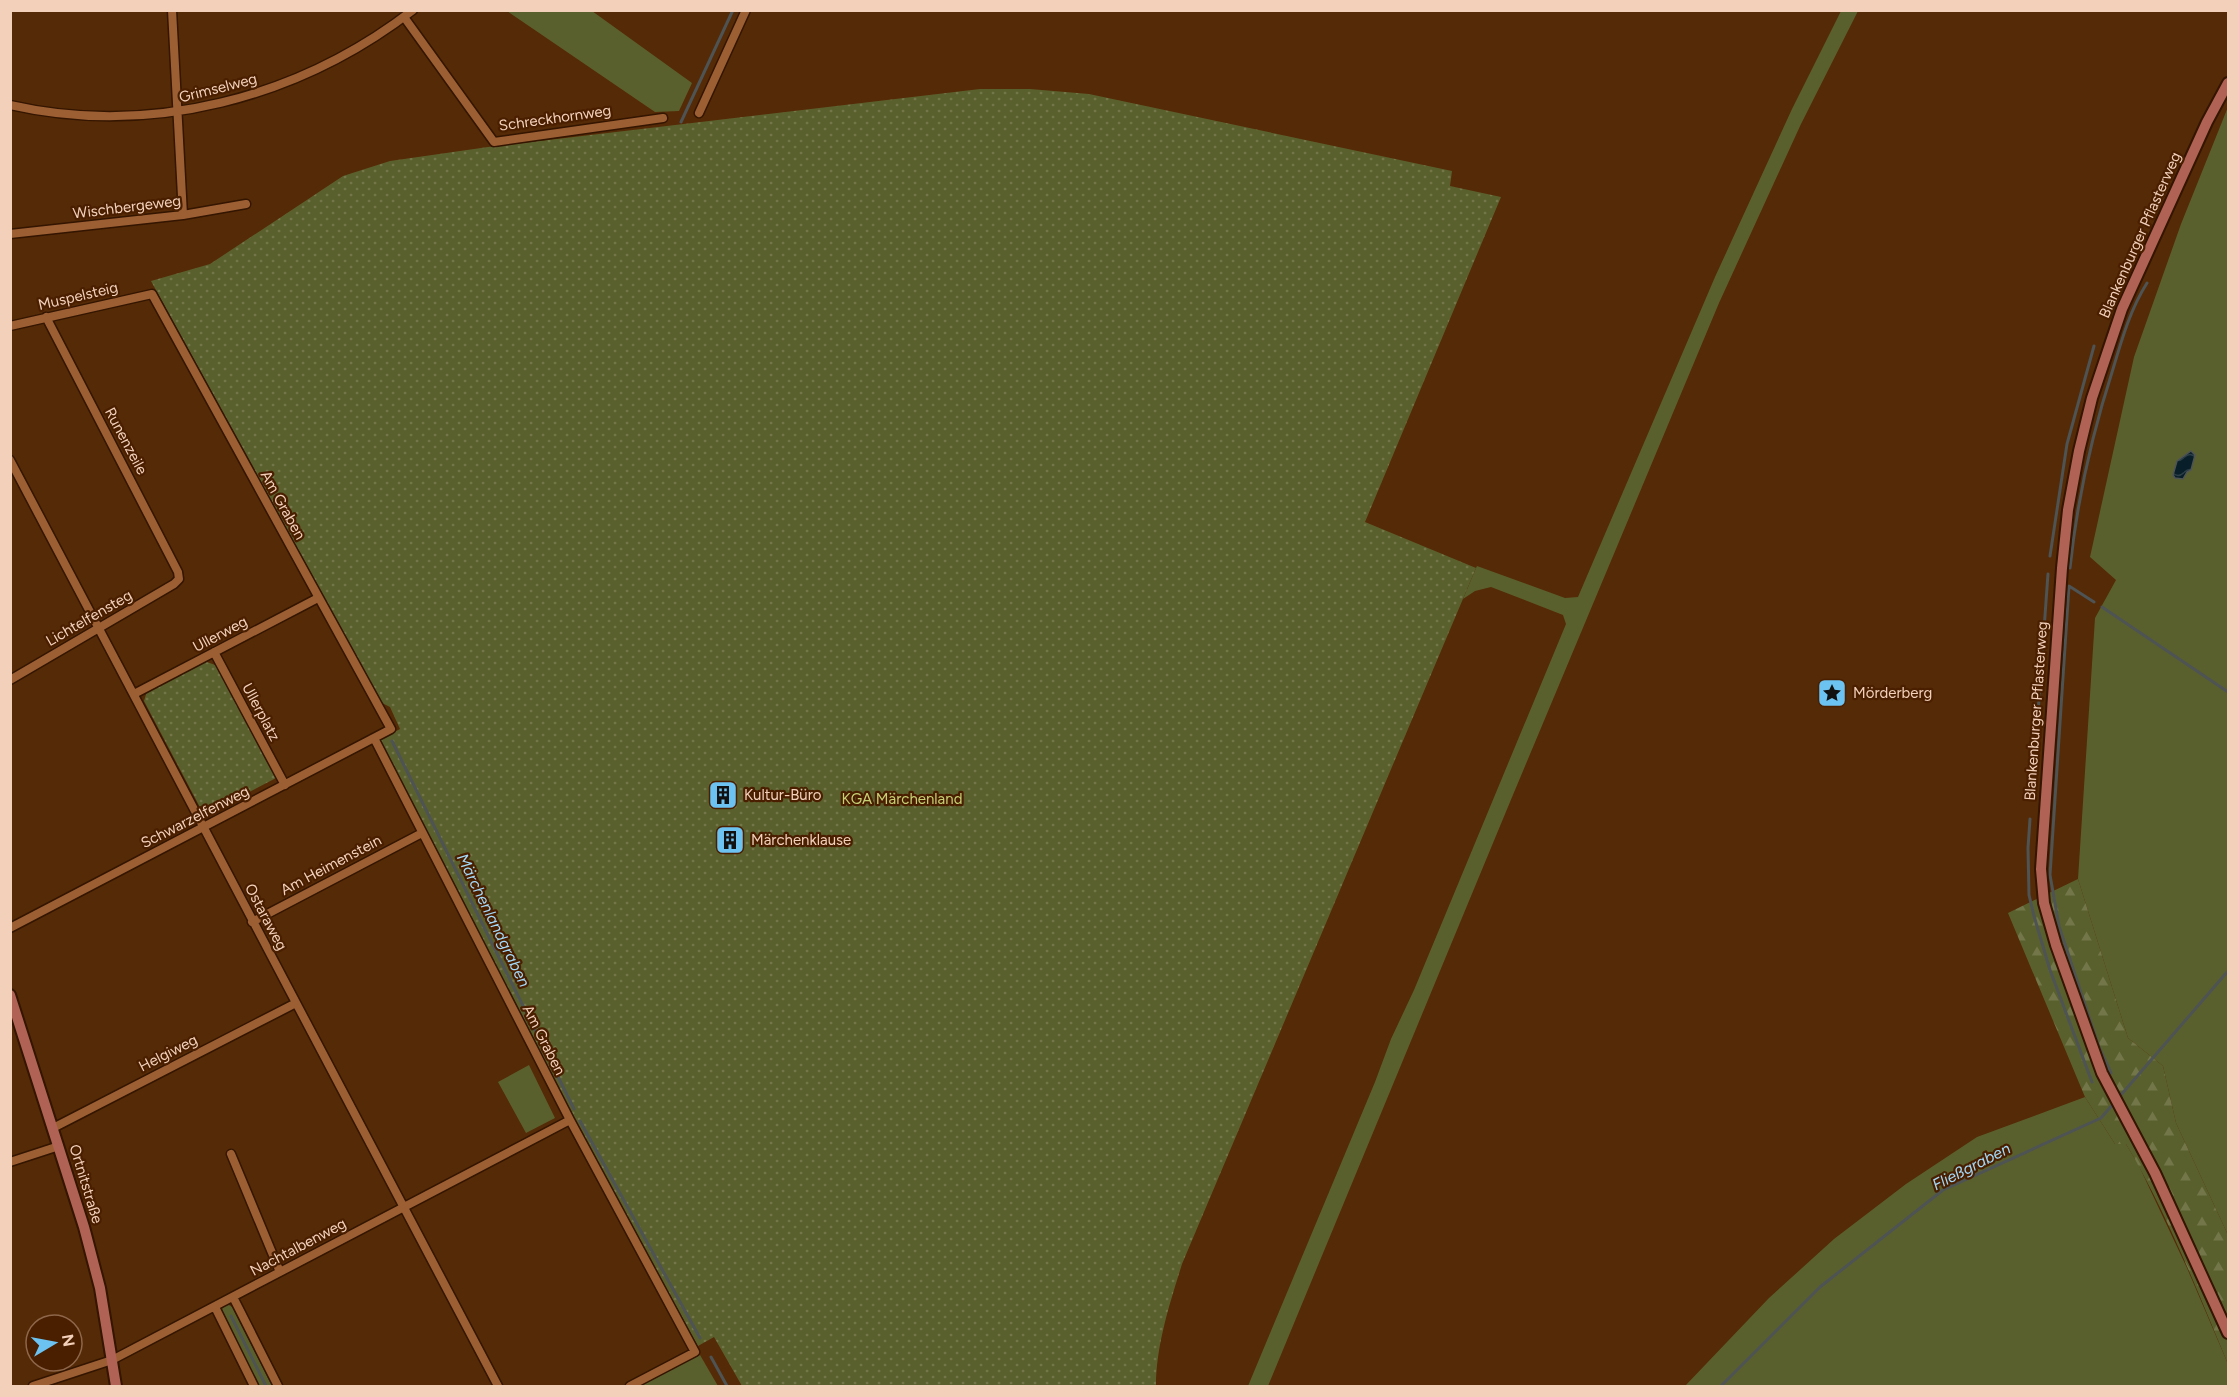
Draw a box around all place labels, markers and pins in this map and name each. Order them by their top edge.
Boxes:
place icon: Mörderberg [1816,677,1848,709]
place label: Mörderberg [1853,684,1932,702]
building icon: Kultur-Büro [707,779,739,811]
place label: Kultur-Büro [744,786,822,804]
building icon: Märchenklause [714,824,746,856]
place label: Märchenklause [751,831,851,849]

